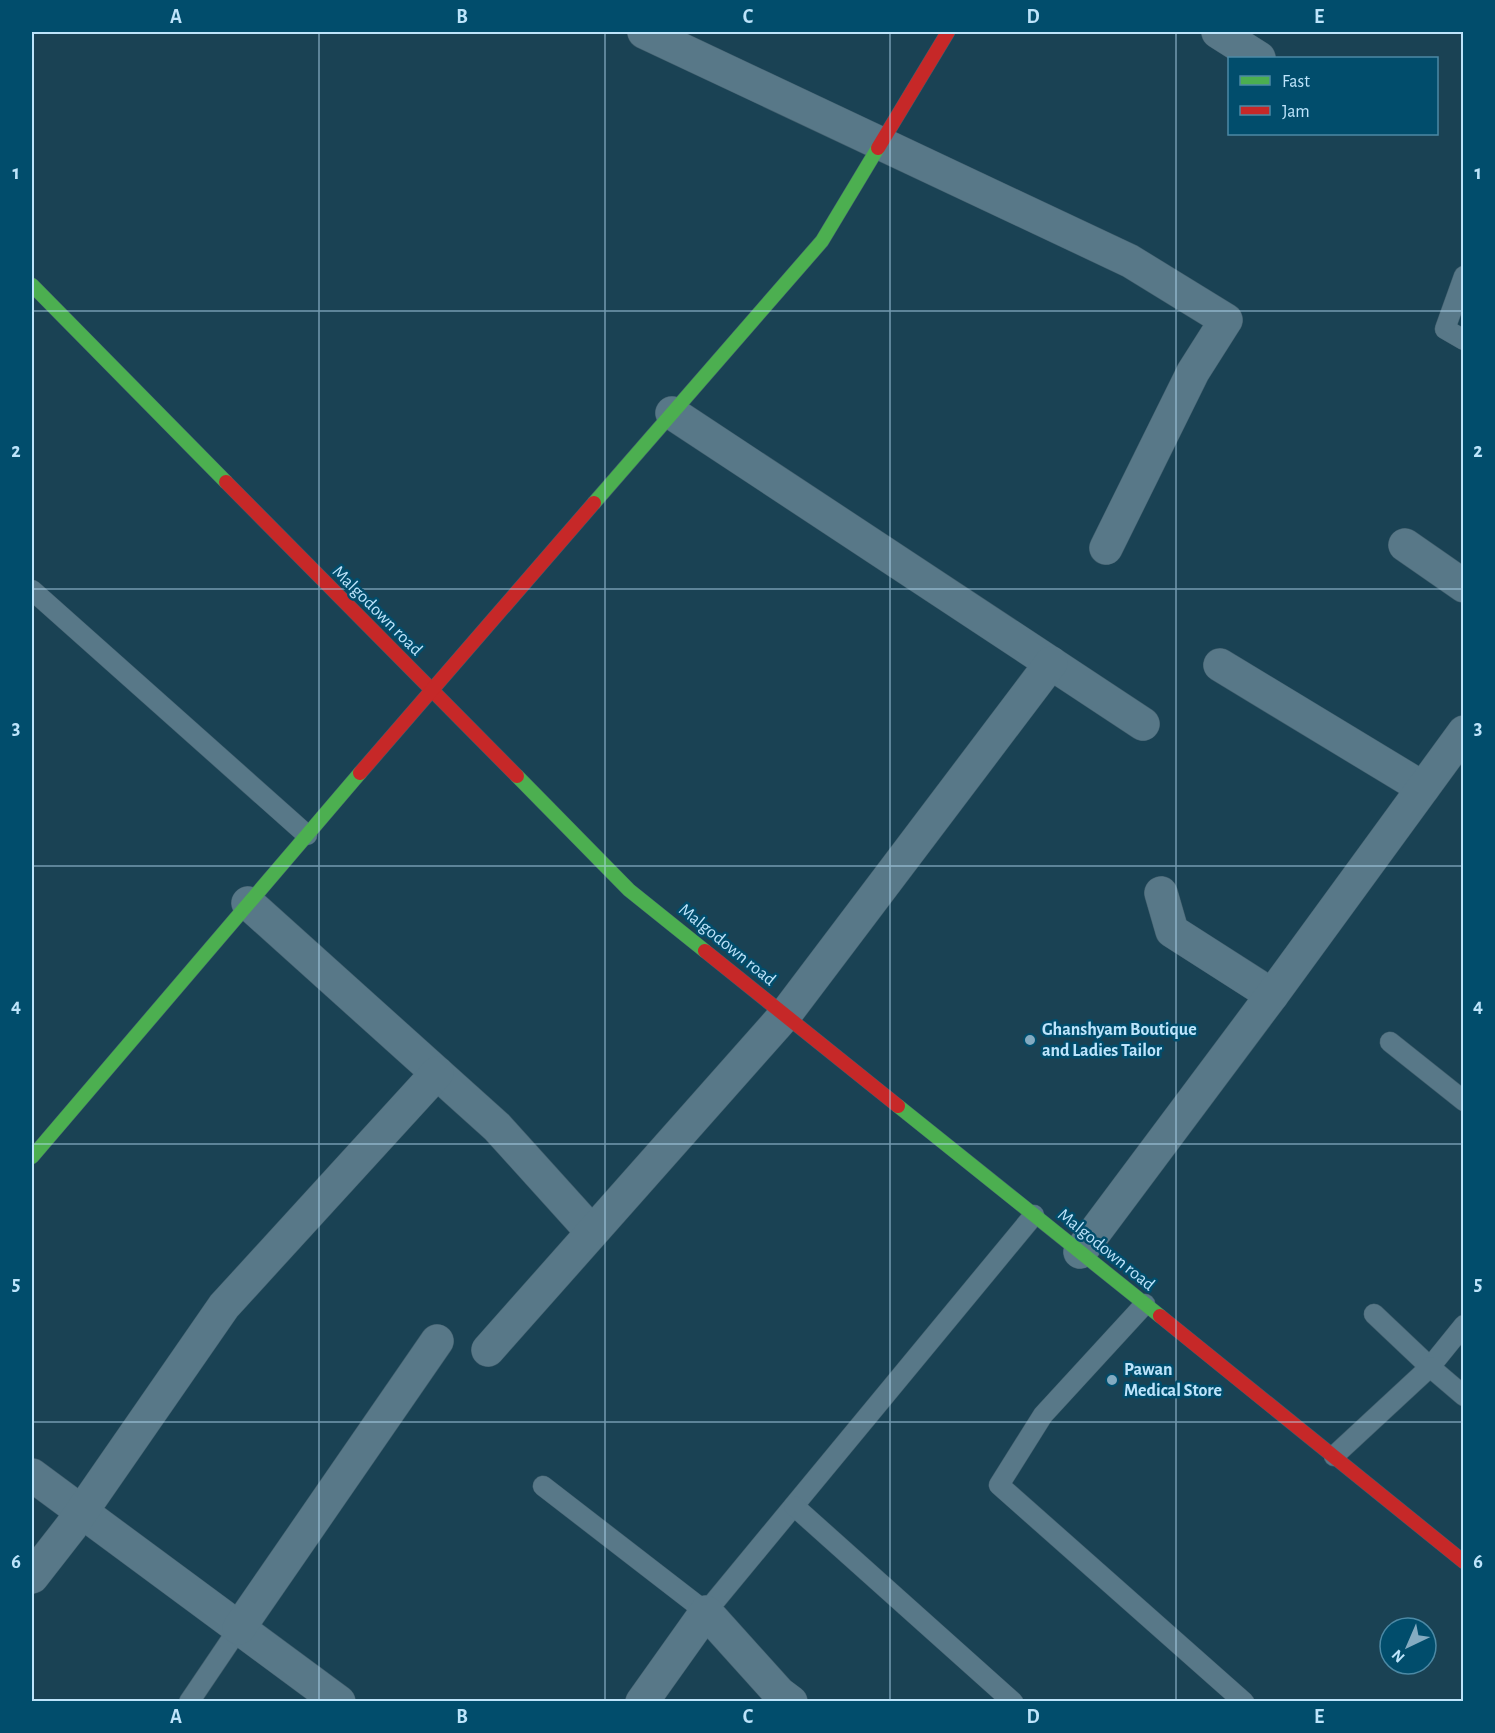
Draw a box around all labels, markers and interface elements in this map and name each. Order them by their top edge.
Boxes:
text: A [170,7,182,27]
text: B [456,7,468,27]
text: C [743,7,754,27]
text: D [1026,7,1040,27]
text: E [1314,7,1324,27]
legend [1228,57,1438,135]
text: Fast [1282,73,1310,91]
text: Jam [1282,103,1310,121]
text: 1 [12,163,20,183]
text: 1 [1474,163,1482,183]
text: 2 [11,441,21,461]
text: 2 [1473,441,1483,461]
street label: Malgodown road [329,563,425,659]
text: 3 [12,718,20,738]
text: 3 [1474,718,1482,738]
street label: Malgodown road [675,901,779,989]
text: 4 [11,996,21,1016]
text: 4 [1473,996,1483,1016]
place label: Ghanshyam Boutique and Ladies Tailor [1042,1021,1197,1060]
marker: Ghanshyam Boutique and Ladies Tailor [1023,1033,1037,1047]
street label: Malgodown road [1054,1206,1158,1294]
text: 5 [12,1274,20,1294]
text: 5 [1474,1274,1482,1294]
place label: Pawan Medical Store [1124,1361,1222,1400]
marker: Pawan Medical Store [1105,1373,1119,1387]
text: 6 [11,1552,21,1572]
text: 6 [1473,1552,1483,1572]
north arrow [1378,1616,1438,1676]
text: N [1389,1646,1408,1666]
text: A [170,1707,182,1727]
text: B [456,1707,468,1727]
text: C [743,1707,754,1727]
text: D [1026,1707,1040,1727]
text: E [1314,1707,1324,1727]

